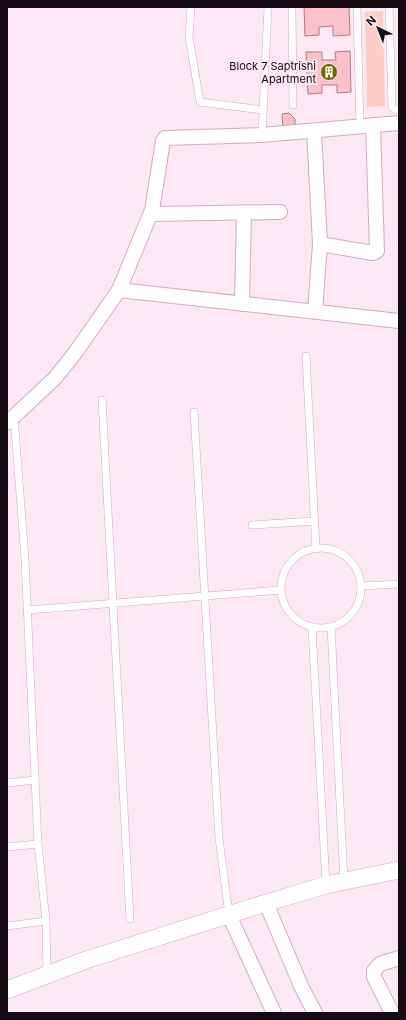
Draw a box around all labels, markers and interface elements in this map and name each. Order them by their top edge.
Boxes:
north arrow [358,8,398,48]
text: N [363,13,379,29]
place label: Block 7 Saptrishi Apartment [229,59,316,86]
building icon: Block 7 Saptrishi Apartment [319,62,339,82]

